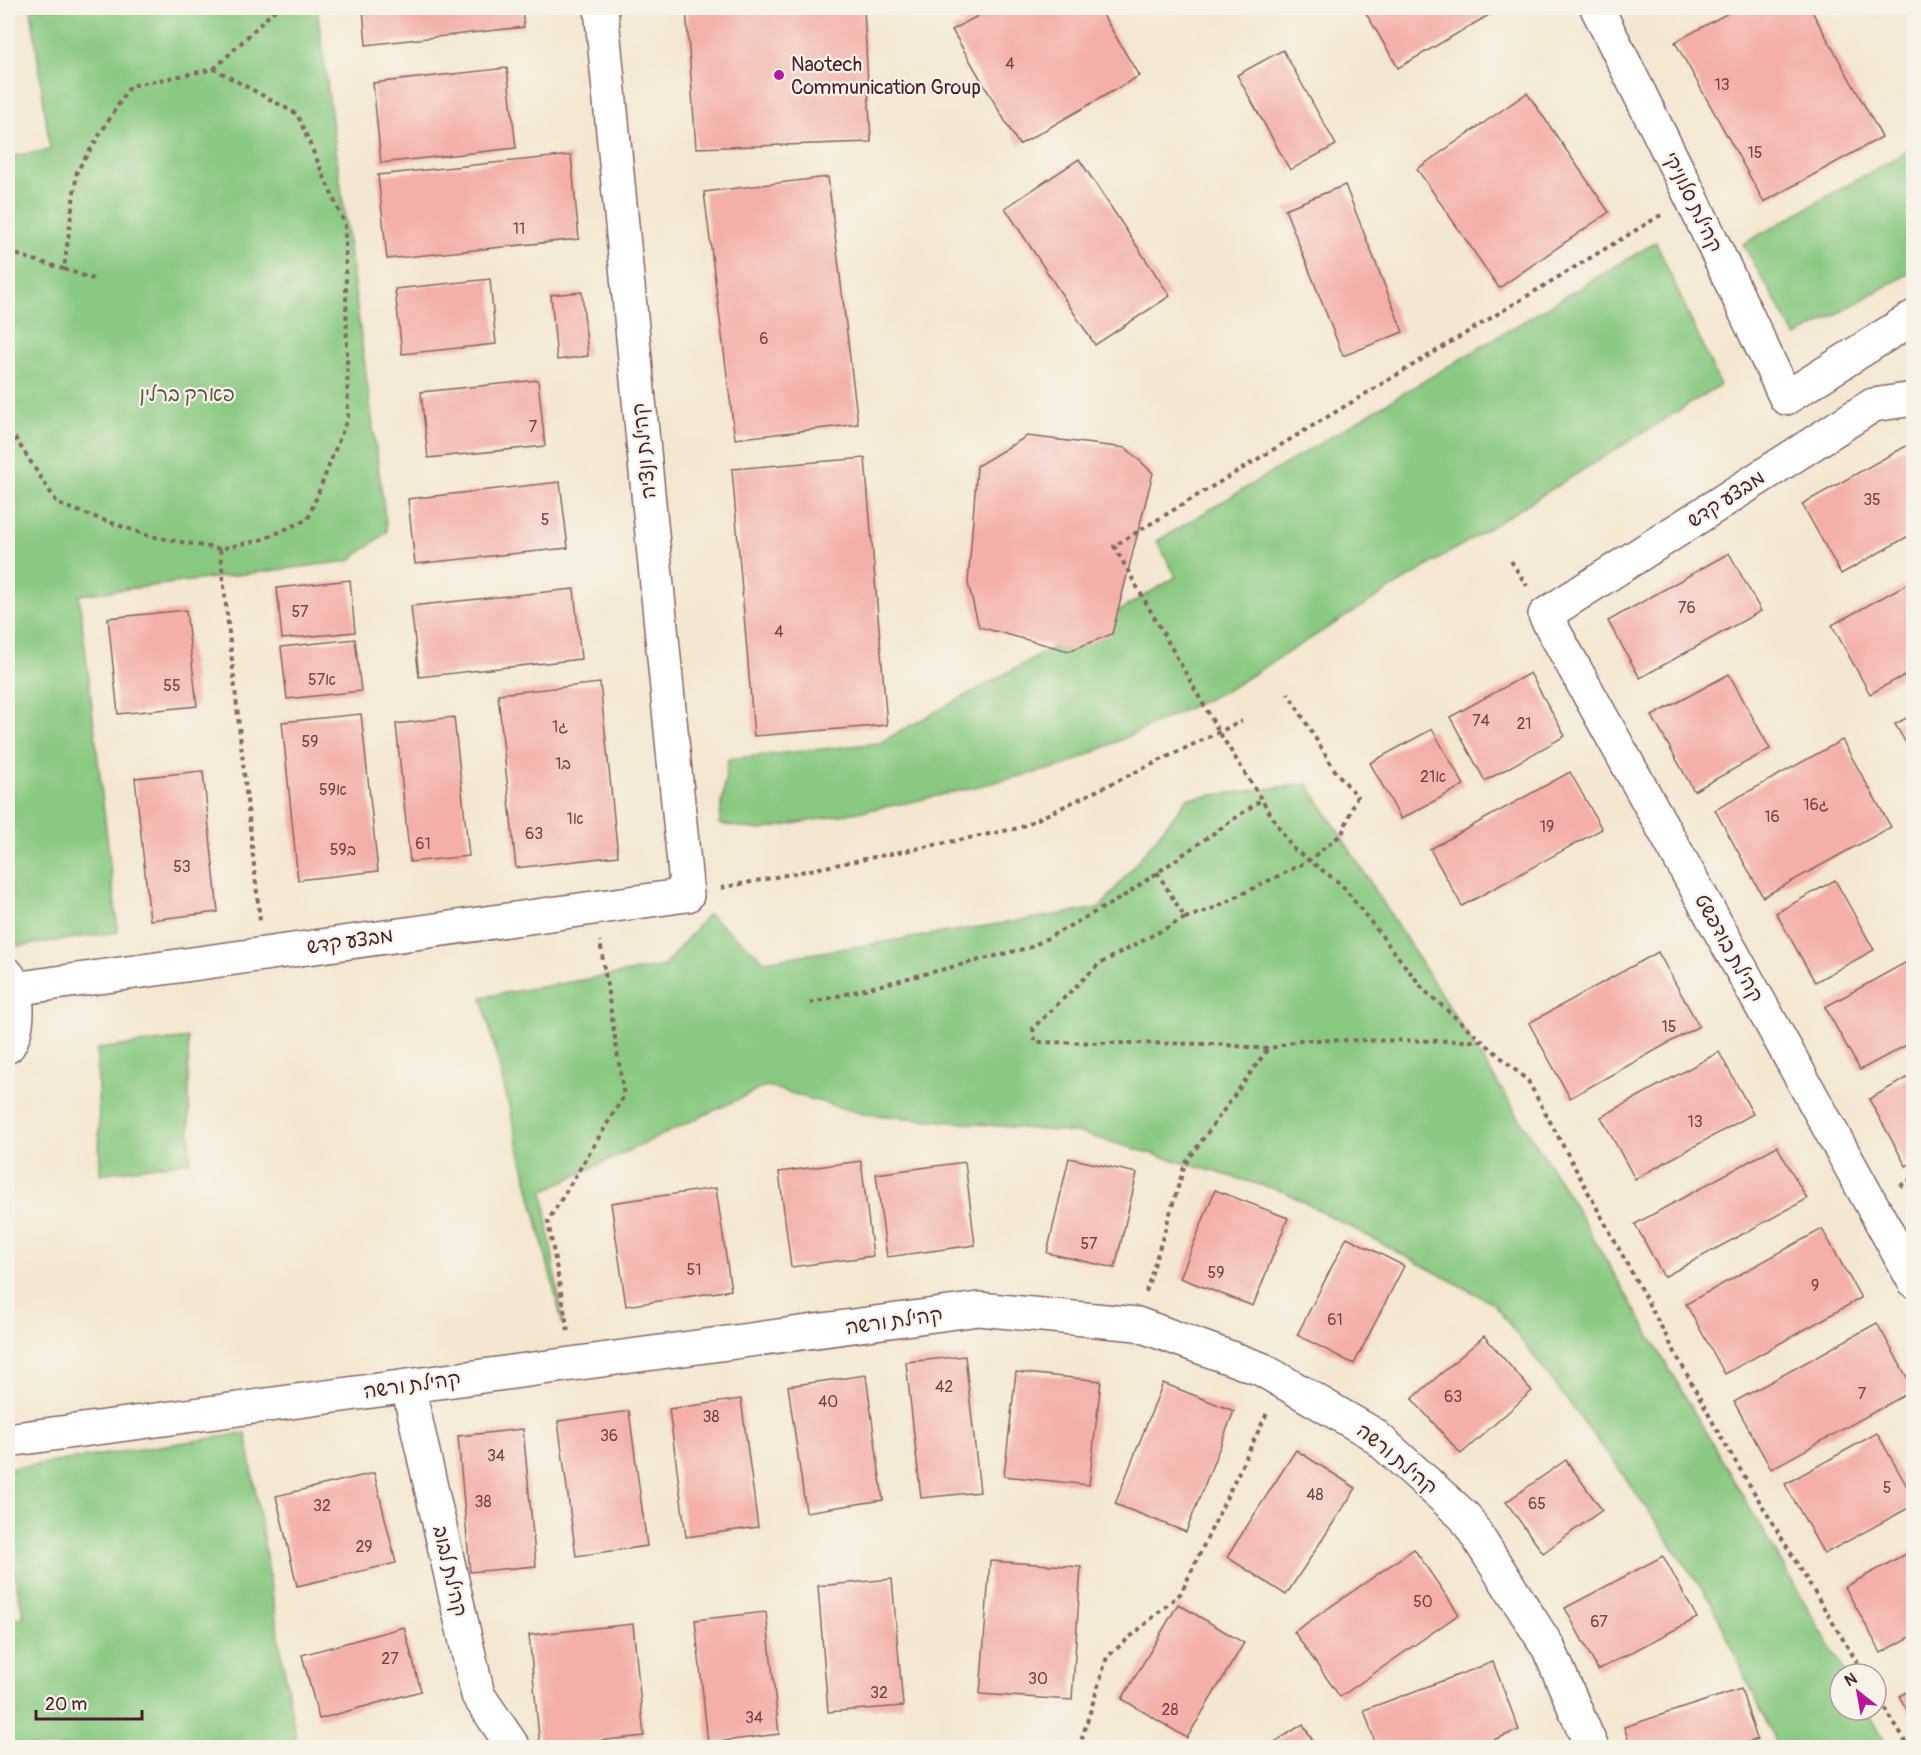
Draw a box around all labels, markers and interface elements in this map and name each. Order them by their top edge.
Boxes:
place label: Naotech Communication Group [791,52,981,100]
house number: 4 [1005,54,1015,74]
marker: Naotech Communication Group [772,68,786,82]
house number: 13 [1714,75,1730,95]
house number: 15 [1748,143,1762,163]
street label: קהילת סלוניקי [1658,148,1728,256]
house number: 11 [513,219,525,239]
house number: 6 [759,329,769,349]
park label: פארק ברלין [139,382,235,407]
street label: קהילת ונציה [627,402,661,500]
house number: 7 [529,417,538,437]
street label: מבצע קדש [1683,465,1769,533]
house number: 35 [1863,490,1881,510]
house number: 5 [541,510,549,530]
house number: 76 [1678,598,1696,618]
house number: 57 [291,602,309,622]
house number: 4 [774,622,784,642]
house number: 57א [308,670,336,690]
house number: 55 [163,676,181,696]
house number: 74 [1472,711,1490,731]
house number: 21 [1516,714,1532,734]
house number: 1ג [552,717,568,737]
house number: 59 [302,732,318,752]
house number: 1ב [555,754,571,774]
house number: 21א [1420,767,1446,787]
house number: 59א [319,780,347,800]
house number: 16ג [1803,795,1829,815]
house number: 16 [1764,807,1780,827]
house number: 1א [566,809,584,829]
house number: 19 [1540,817,1554,837]
house number: 63 [525,824,543,844]
house number: 61 [415,834,431,854]
house number: 59ב [330,840,356,860]
house number: 53 [173,857,191,877]
street label: קהילת בודפשט [1689,890,1769,1006]
street label: מבצע קדש [305,923,395,959]
house number: 15 [1662,1017,1676,1037]
house number: 13 [1687,1112,1703,1132]
house number: 57 [1080,1234,1098,1254]
house number: 51 [687,1260,701,1280]
house number: 59 [1208,1263,1224,1283]
house number: 9 [1811,1276,1819,1296]
street label: קהילת ורשה [844,1302,944,1340]
house number: 61 [1327,1310,1343,1330]
street label: קהילת ורשה [362,1366,462,1404]
house number: 42 [935,1377,953,1397]
house number: 7 [1858,1384,1867,1404]
house number: 63 [1444,1387,1462,1407]
house number: 40 [818,1392,838,1412]
house number: 38 [703,1407,720,1427]
street label: קהילת ורשה [1351,1418,1443,1500]
house number: 36 [600,1426,618,1446]
house number: 34 [487,1446,505,1466]
house number: 5 [1883,1478,1891,1498]
house number: 48 [1306,1485,1324,1505]
house number: 38 [475,1492,492,1512]
house number: 65 [1528,1494,1546,1514]
house number: 32 [313,1496,331,1516]
street label: קהילת לבוב [427,1523,473,1619]
house number: 29 [355,1537,373,1557]
house number: 50 [1413,1592,1433,1612]
house number: 67 [1590,1612,1608,1632]
house number: 27 [381,1649,399,1669]
north arrow [1828,1662,1888,1722]
house number: 30 [1028,1669,1048,1689]
text: N [1841,1669,1861,1691]
scale bar [36,1683,142,1721]
house number: 32 [870,1683,888,1703]
text: 20 m [45,1693,87,1716]
house number: 28 [1161,1700,1179,1720]
house number: 34 [745,1708,763,1728]

